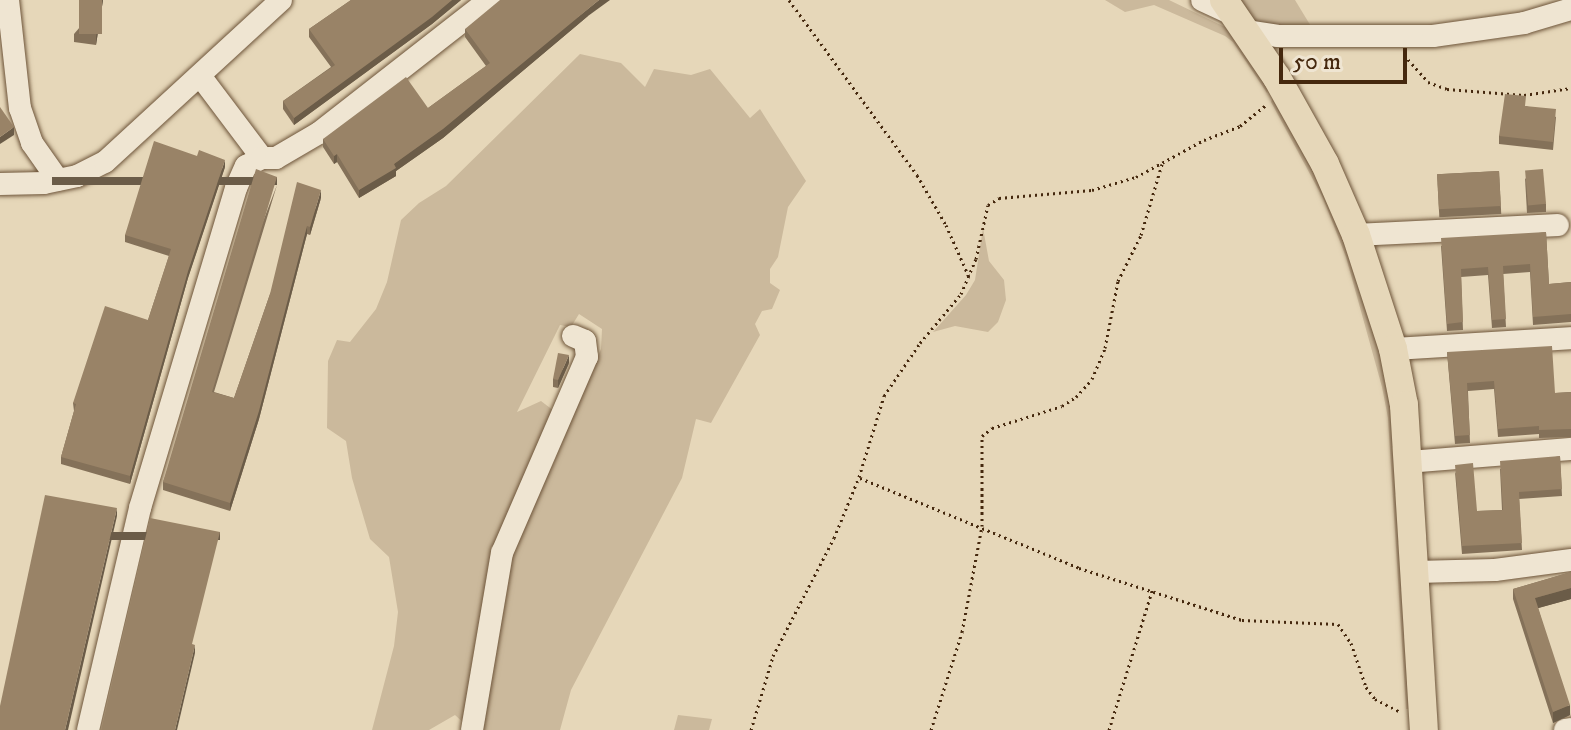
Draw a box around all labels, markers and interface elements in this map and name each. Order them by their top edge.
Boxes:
scale bar [1283,32,1411,82]
text: 50 m [1293,47,1341,77]

